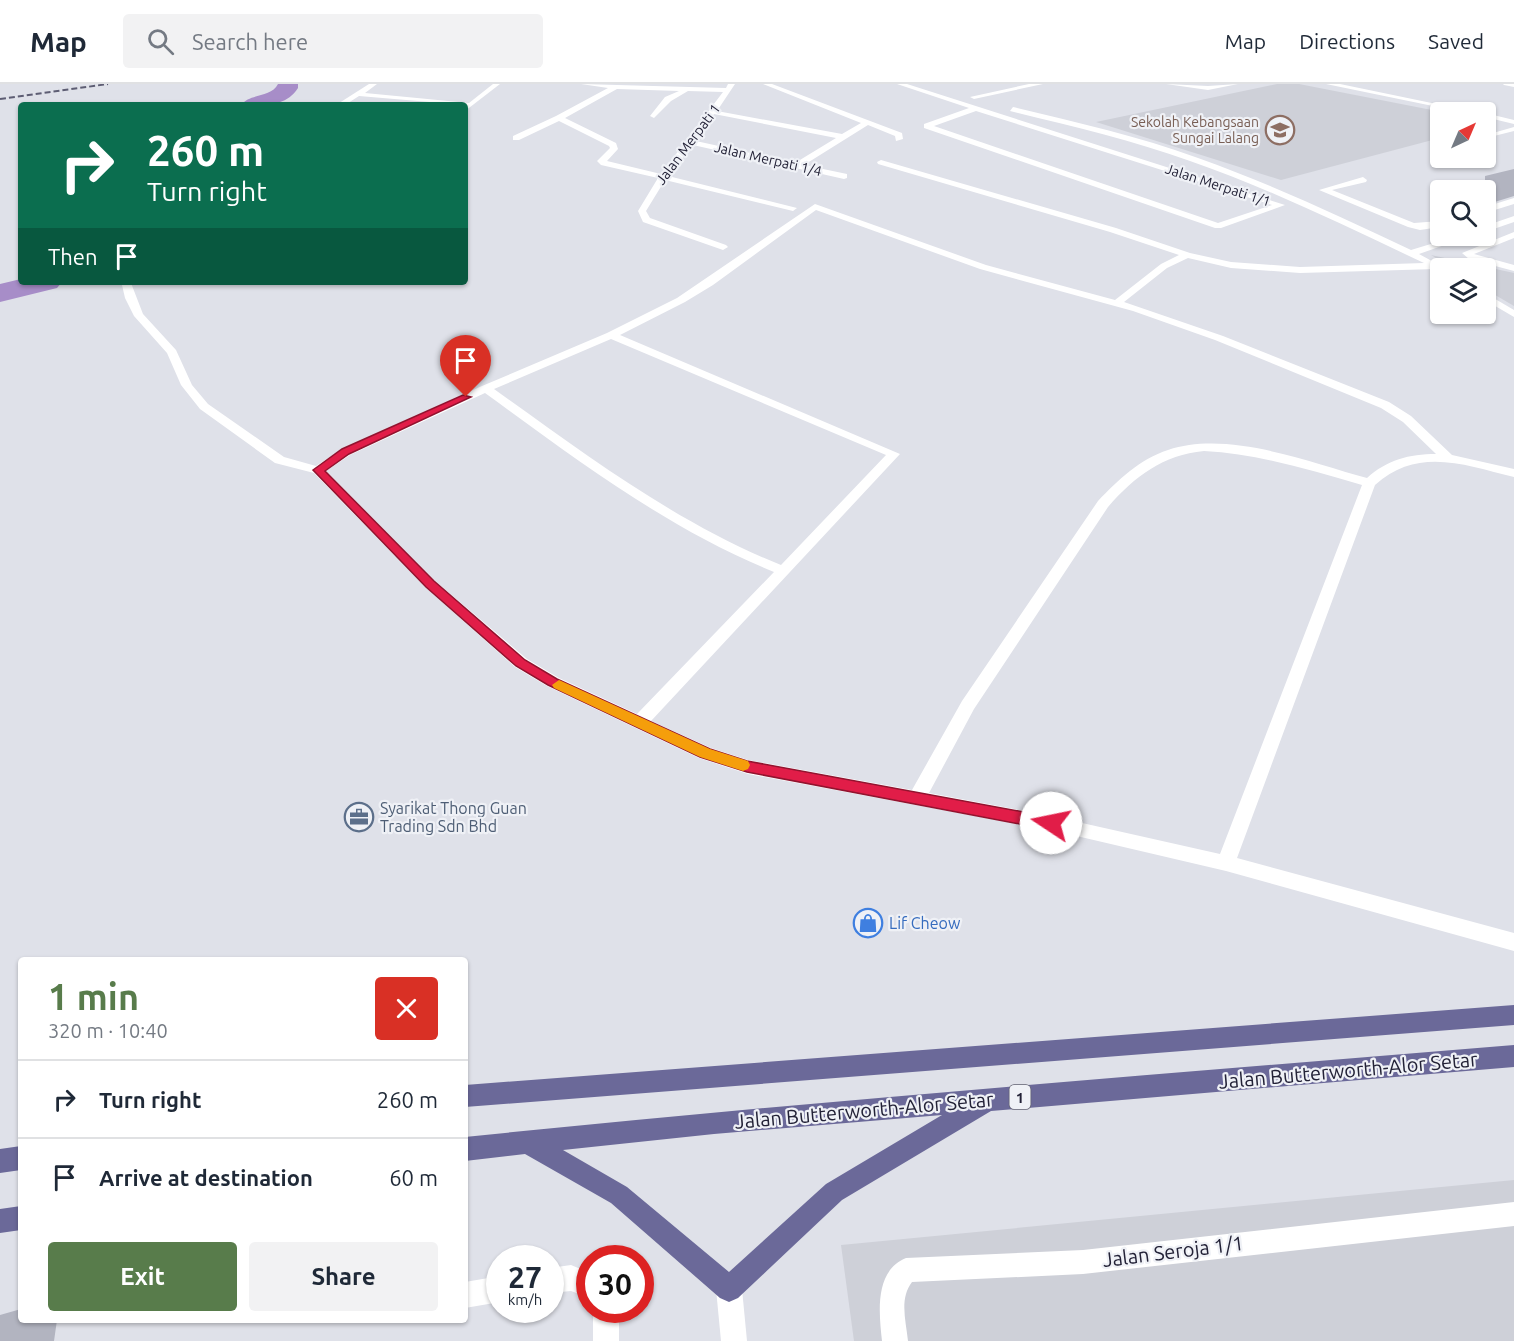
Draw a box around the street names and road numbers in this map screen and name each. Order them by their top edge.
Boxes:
street label: Jalan Merpati 1 [652,101,724,187]
street label: Jalan Merpati 1/4 [713,139,823,179]
street label: Jalan Merpati 1/1 [1163,160,1273,210]
street label: Jalan Butterworth-Alor Setar [1218,1047,1479,1093]
road number: 1 [1010,1085,1030,1109]
street label: Jalan Butterworth-Alor Setar [734,1087,995,1133]
street label: Jalan Seroja 1/1 [1101,1231,1245,1271]

